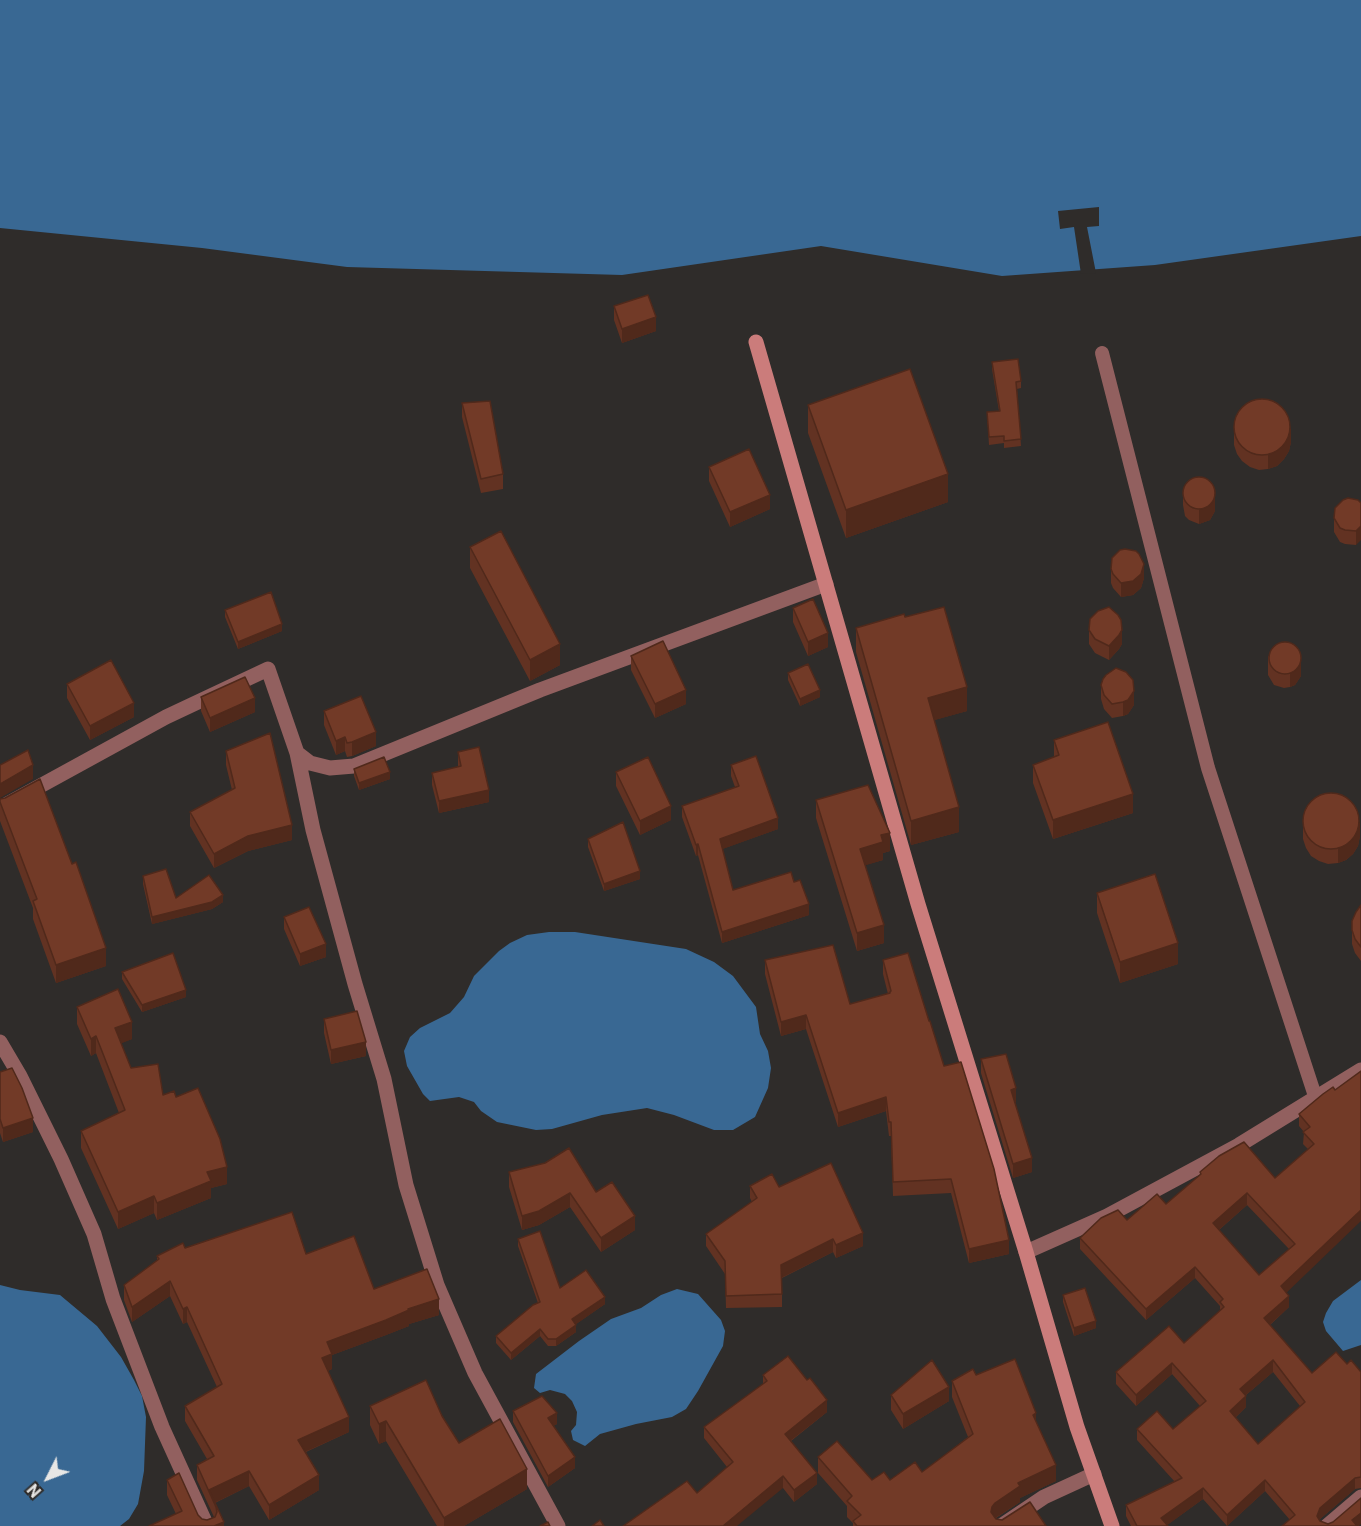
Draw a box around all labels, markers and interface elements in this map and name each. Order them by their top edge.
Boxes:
north arrow [18,1448,78,1508]
text: N [23,1480,45,1501]

